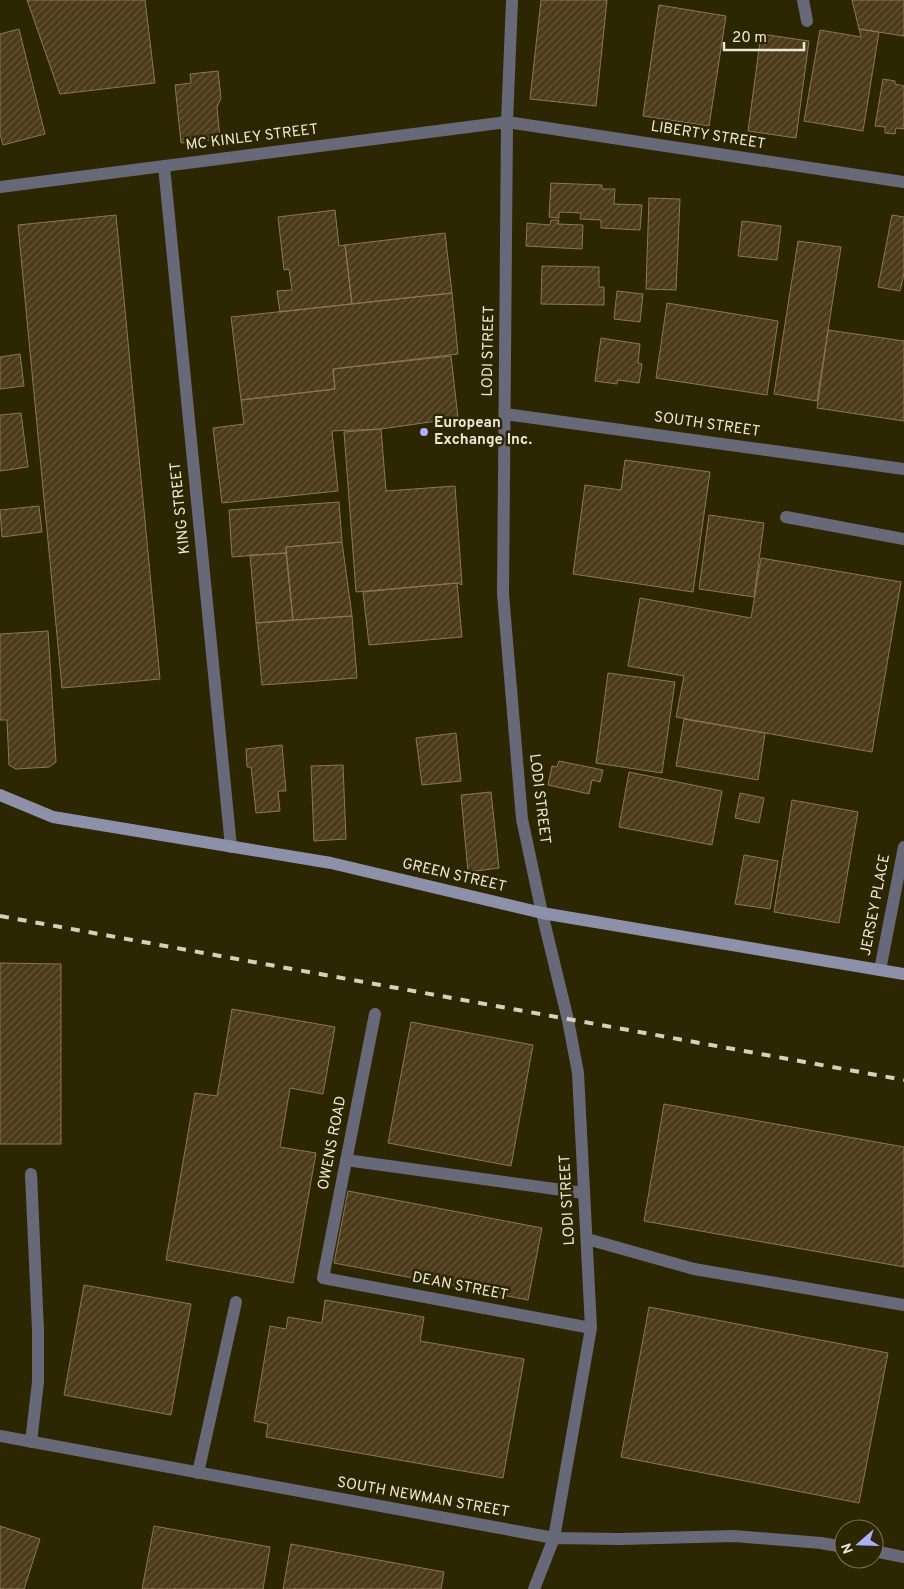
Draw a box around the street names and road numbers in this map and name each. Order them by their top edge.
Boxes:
street label: LIBERTY STREET [649,118,767,154]
street label: MC KINLEY STREET [185,120,319,156]
street label: LODI STREET [479,305,499,397]
street label: SOUTH STREET [653,408,761,442]
street label: KING STREET [167,461,195,555]
street label: LODI STREET [524,753,554,845]
street label: JERSEY PLACE [857,853,895,957]
street label: GREEN STREET [400,855,508,897]
street label: OWENS ROAD [315,1094,351,1192]
street label: LODI STREET [556,1154,580,1246]
street label: DEAN STREET [410,1268,510,1306]
street label: SOUTH NEWMAN STREET [335,1473,511,1523]

